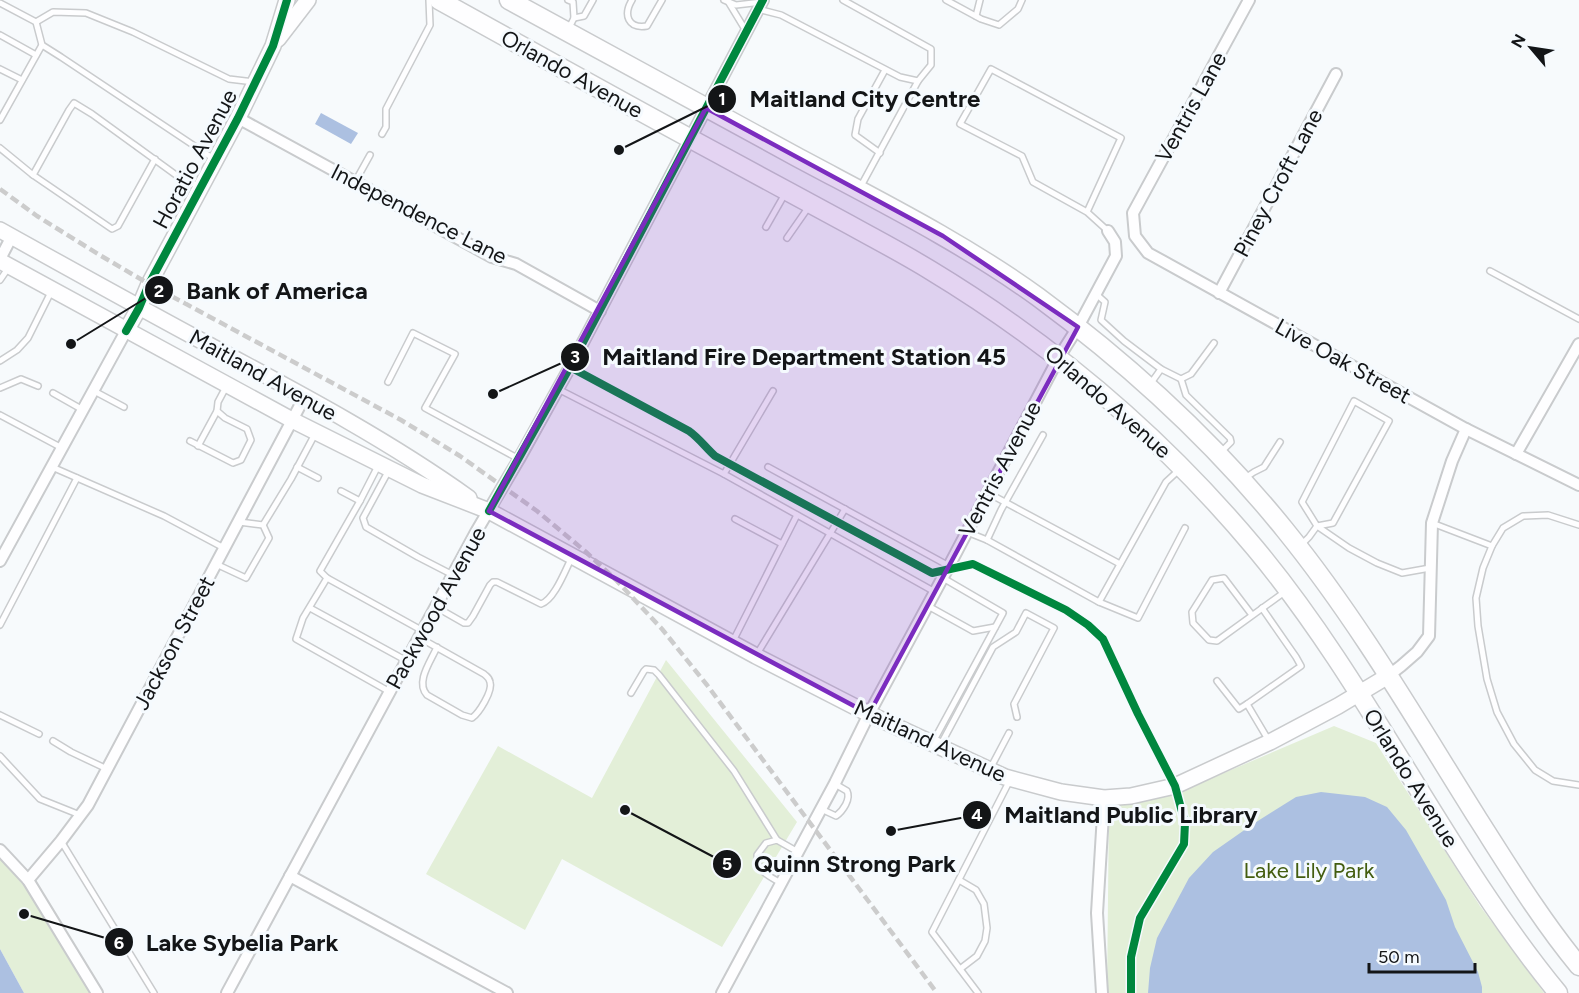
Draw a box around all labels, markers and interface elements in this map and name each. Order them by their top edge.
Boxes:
north arrow [1501,18,1561,78]
street label: Orlando Avenue [496,24,648,124]
text: N [1507,31,1530,51]
street label: Ventris Lane [1150,47,1232,167]
callout: Maitland City Centre [707,78,992,120]
text: Maitland City Centre [750,84,980,113]
street label: Horatio Avenue [147,85,243,233]
text: 1 [718,88,726,110]
street label: Piney Croft Lane [1228,104,1328,262]
street label: Independence Lane [326,158,512,270]
callout: Bank of America [144,269,380,311]
text: Bank of America [186,276,368,305]
text: 2 [154,280,164,302]
street label: Live Oak Street [1270,313,1416,409]
street label: Maitland Avenue [185,323,341,427]
callout: Maitland Fire Department Station 45 [560,336,1018,378]
street label: Orlando Avenue [1039,340,1177,464]
text: Maitland Fire Department Station 45 [602,342,1006,371]
text: 3 [570,346,580,368]
street label: Ventris Avenue [953,397,1047,541]
street label: Packwood Avenue [380,522,492,694]
street label: Jackson Street [127,572,221,714]
street label: Maitland Avenue [850,694,1010,788]
street label: Orlando Avenue [1358,704,1464,852]
callout: Maitland Public Library [962,794,1270,836]
text: Maitland Public Library [1004,800,1258,829]
text: 4 [971,804,983,826]
callout: Quinn Strong Park [712,843,968,885]
text: Quinn Strong Park [754,849,956,878]
text: 5 [722,853,732,875]
park label: Lake Lily Park [1244,857,1375,884]
callout: Lake Sybelia Park [104,921,351,963]
text: Lake Sybelia Park [146,928,338,957]
text: 6 [114,932,124,954]
scale bar [1369,936,1476,974]
text: 50 m [1378,946,1420,968]

